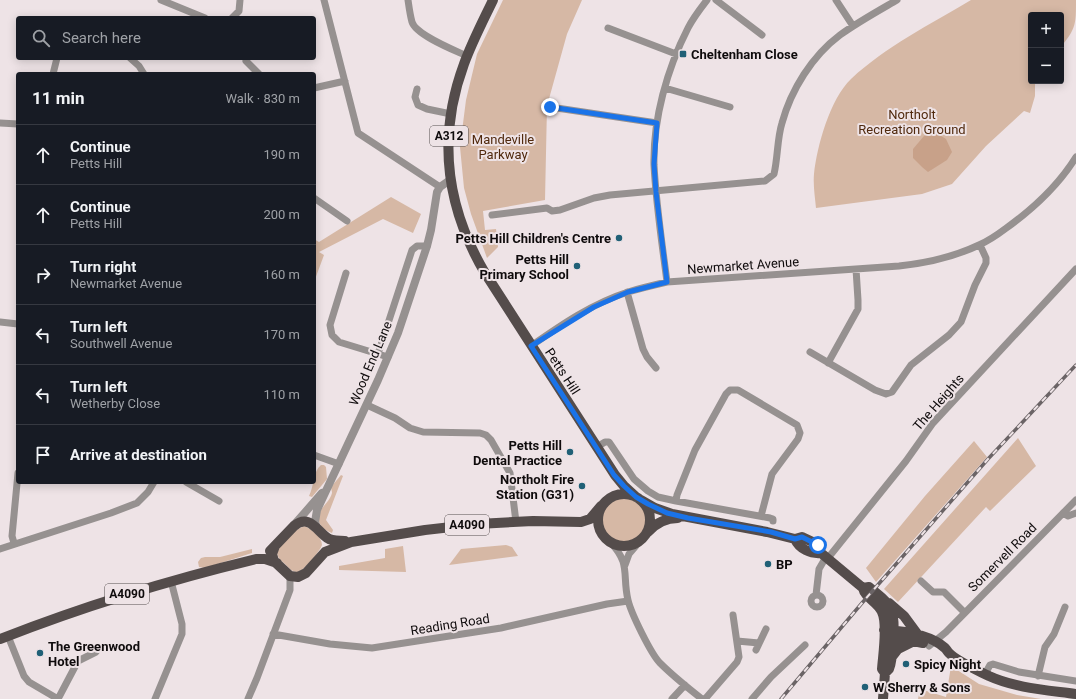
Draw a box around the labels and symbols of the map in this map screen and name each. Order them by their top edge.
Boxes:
place label: Cheltenham Close [691,47,798,62]
marker: Cheltenham Close [678,49,688,59]
route end [541,98,559,116]
park label: Northolt Recreation Ground [858,107,966,137]
road number: A312 [430,126,468,146]
park label: Mandeville Parkway [472,132,534,162]
place label: Petts Hill Children's Centre [456,231,611,246]
marker: Petts Hill Children's Centre [614,233,624,243]
place label: Petts Hill Primary School [479,252,569,282]
street label: Newmarket Avenue [687,254,800,277]
marker: Petts Hill Primary School [572,261,582,271]
street label: Wood End Lane [346,319,395,408]
street label: Petts Hill [542,345,583,397]
street label: The Heights [910,371,967,434]
place label: Petts Hill Dental Practice [473,438,562,468]
marker: Petts Hill Dental Practice [565,447,575,457]
place label: Northolt Fire Station (G31) [496,472,574,502]
marker: Northolt Fire Station (G31) [577,481,587,491]
road number: A4090 [445,515,489,535]
street label: Somervell Road [965,520,1040,595]
route start [809,536,827,554]
place label: BP [776,557,793,572]
marker: BP [763,559,773,569]
road number: A4090 [105,584,149,604]
street label: Reading Road [409,611,491,638]
place label: The Greenwood Hotel [48,639,140,669]
marker: The Greenwood Hotel [35,648,45,658]
place label: Spicy Night [914,657,982,672]
marker: Spicy Night [901,659,911,669]
place label: W Sherry & Sons [873,680,971,695]
marker: W Sherry & Sons [860,682,870,692]

